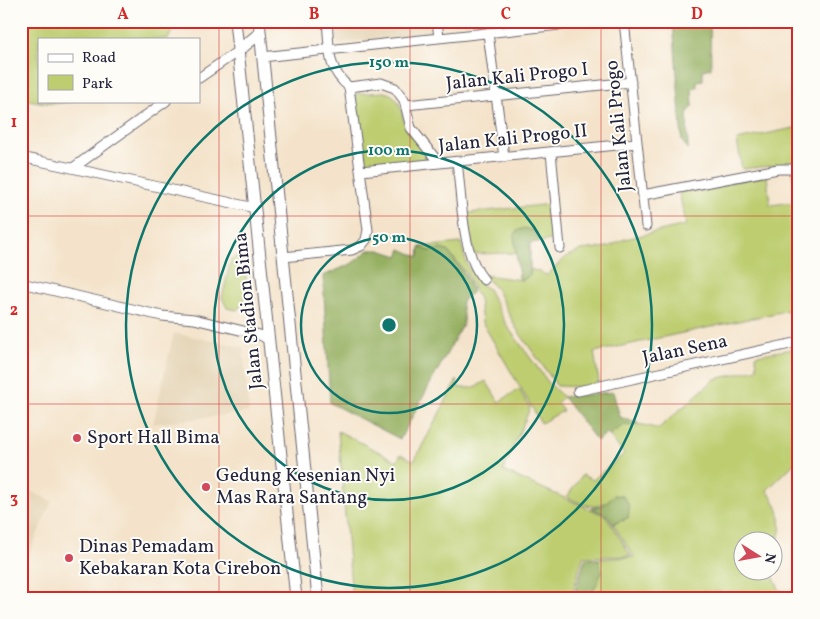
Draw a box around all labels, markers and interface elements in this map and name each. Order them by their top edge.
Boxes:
text: A [117,4,129,26]
text: B [309,4,320,26]
text: C [501,4,511,26]
text: D [691,4,703,26]
legend [38,38,200,102]
text: Road [82,48,116,69]
text: 150 m [369,53,409,74]
street label: Jalan Kali Progo I [445,57,589,97]
street label: Jalan Kali Progo [599,59,639,193]
text: Park [82,74,113,95]
text: 1 [11,112,17,134]
street label: Jalan Kali Progo II [437,118,589,160]
text: 100 m [368,141,411,162]
text: 50 m [372,228,406,249]
street label: Jalan Stadion Bima [228,231,270,391]
text: 2 [10,300,18,322]
centre of rings [380,316,398,334]
street label: Jalan Sena [640,328,730,372]
place label: Sport Hall Bima [87,425,220,451]
marker: Sport Hall Bima [71,432,83,444]
place label: Gedung Kesenian Nyi Mas Rara Santang [216,463,395,511]
marker: Gedung Kesenian Nyi Mas Rara Santang [200,481,212,493]
text: 3 [10,488,18,510]
north arrow [732,532,782,582]
place label: Dinas Pemadam Kebakaran Kota Cirebon [79,534,281,582]
text: N [759,551,780,565]
marker: Dinas Pemadam Kebakaran Kota Cirebon [63,552,75,564]

